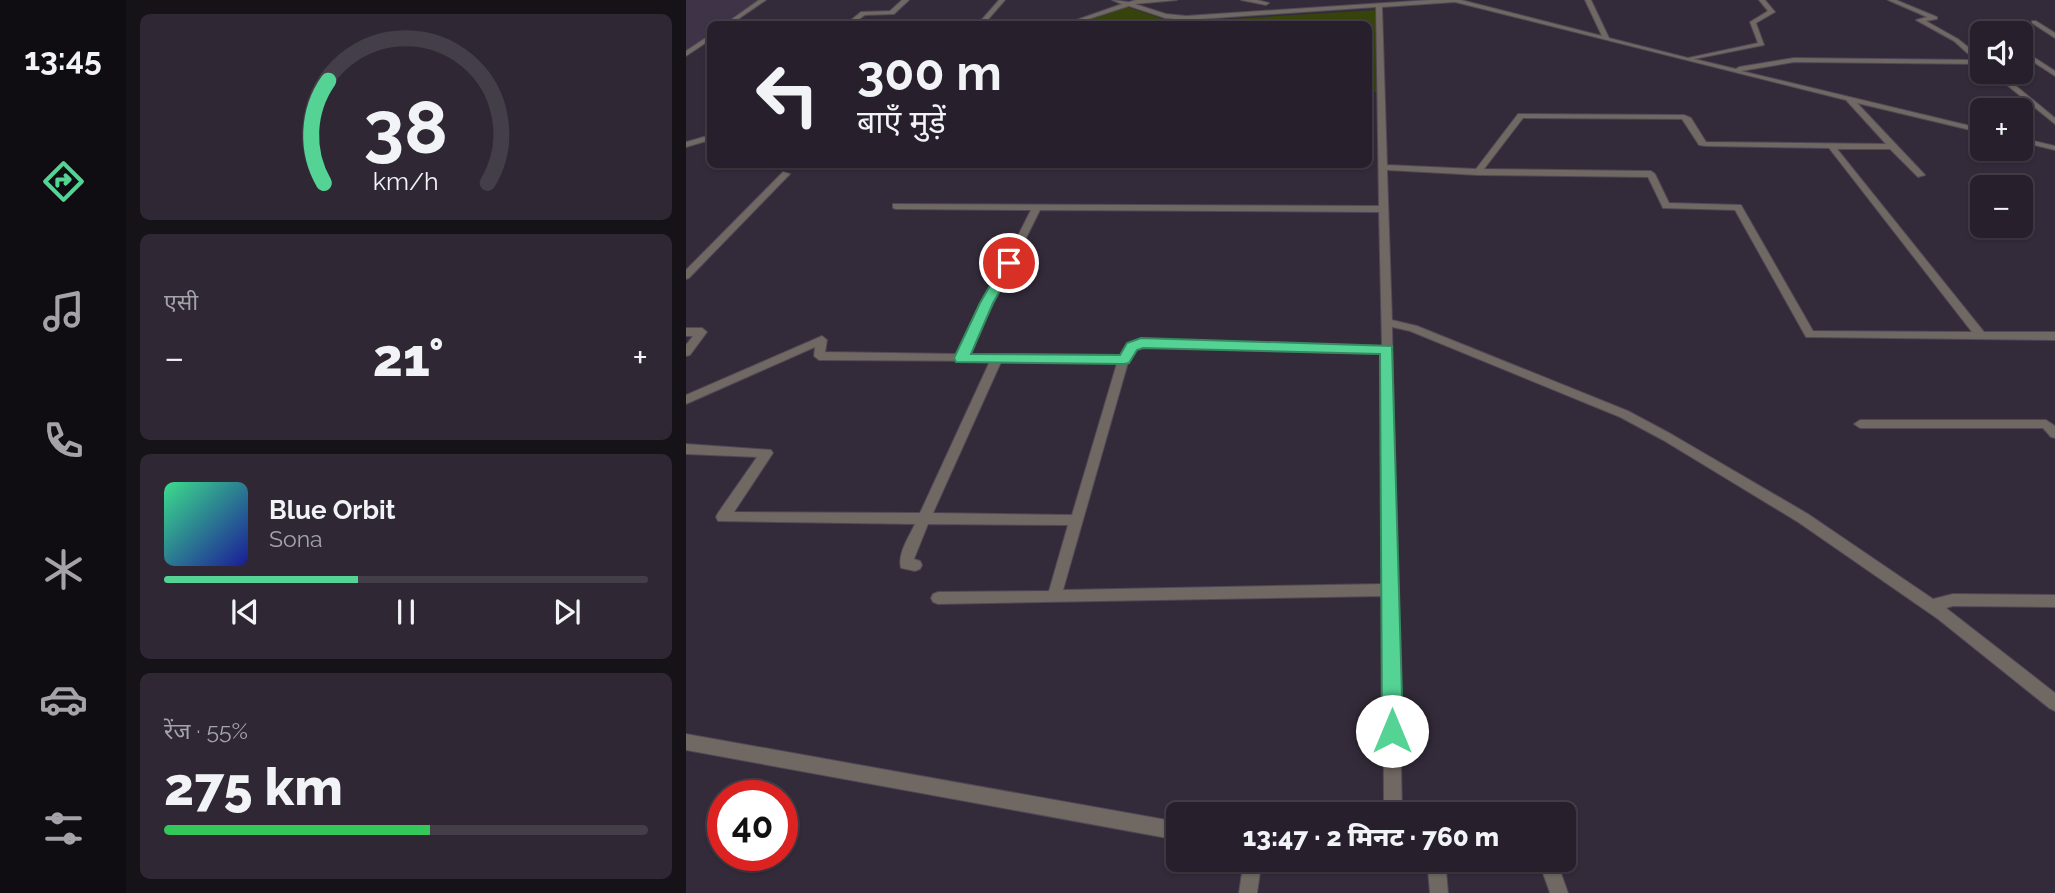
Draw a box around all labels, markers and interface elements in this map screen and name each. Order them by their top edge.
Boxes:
map controls [1970,21,2033,238]
button: sound [1970,21,2033,84]
text: 13:45 [24,40,102,77]
text: 300 m [857,44,1002,101]
icon: left [742,49,833,140]
text: 38 [364,85,448,170]
button: + [1970,98,2033,161]
text: बाएँ मुड़ें [857,103,946,140]
icon: directions [39,157,88,206]
text: km/h [373,166,439,196]
button: − [1970,175,2033,238]
pin [979,233,1039,293]
icon: arrive [990,244,1028,282]
icon: music [39,287,88,336]
text: एसी [164,288,198,315]
text: 21° [373,327,444,388]
text: − [164,335,184,380]
text: + [632,335,648,380]
icon: phone [39,416,88,465]
text: Blue Orbit [269,495,396,525]
text: Sona [269,525,323,552]
icon: climate [39,545,88,594]
icon: previous [226,593,264,631]
icon: pause [387,593,425,631]
icon: next [548,593,586,631]
icon: car [39,675,88,724]
position arrow [1355,694,1429,768]
text: रेंज · 55% [164,717,248,744]
text: 275 km [164,756,343,817]
speed limit sign: 40 [707,780,798,871]
icon: filters [39,804,88,853]
text: 13:47 · 2 मिनट · 760 m [1243,822,1499,852]

